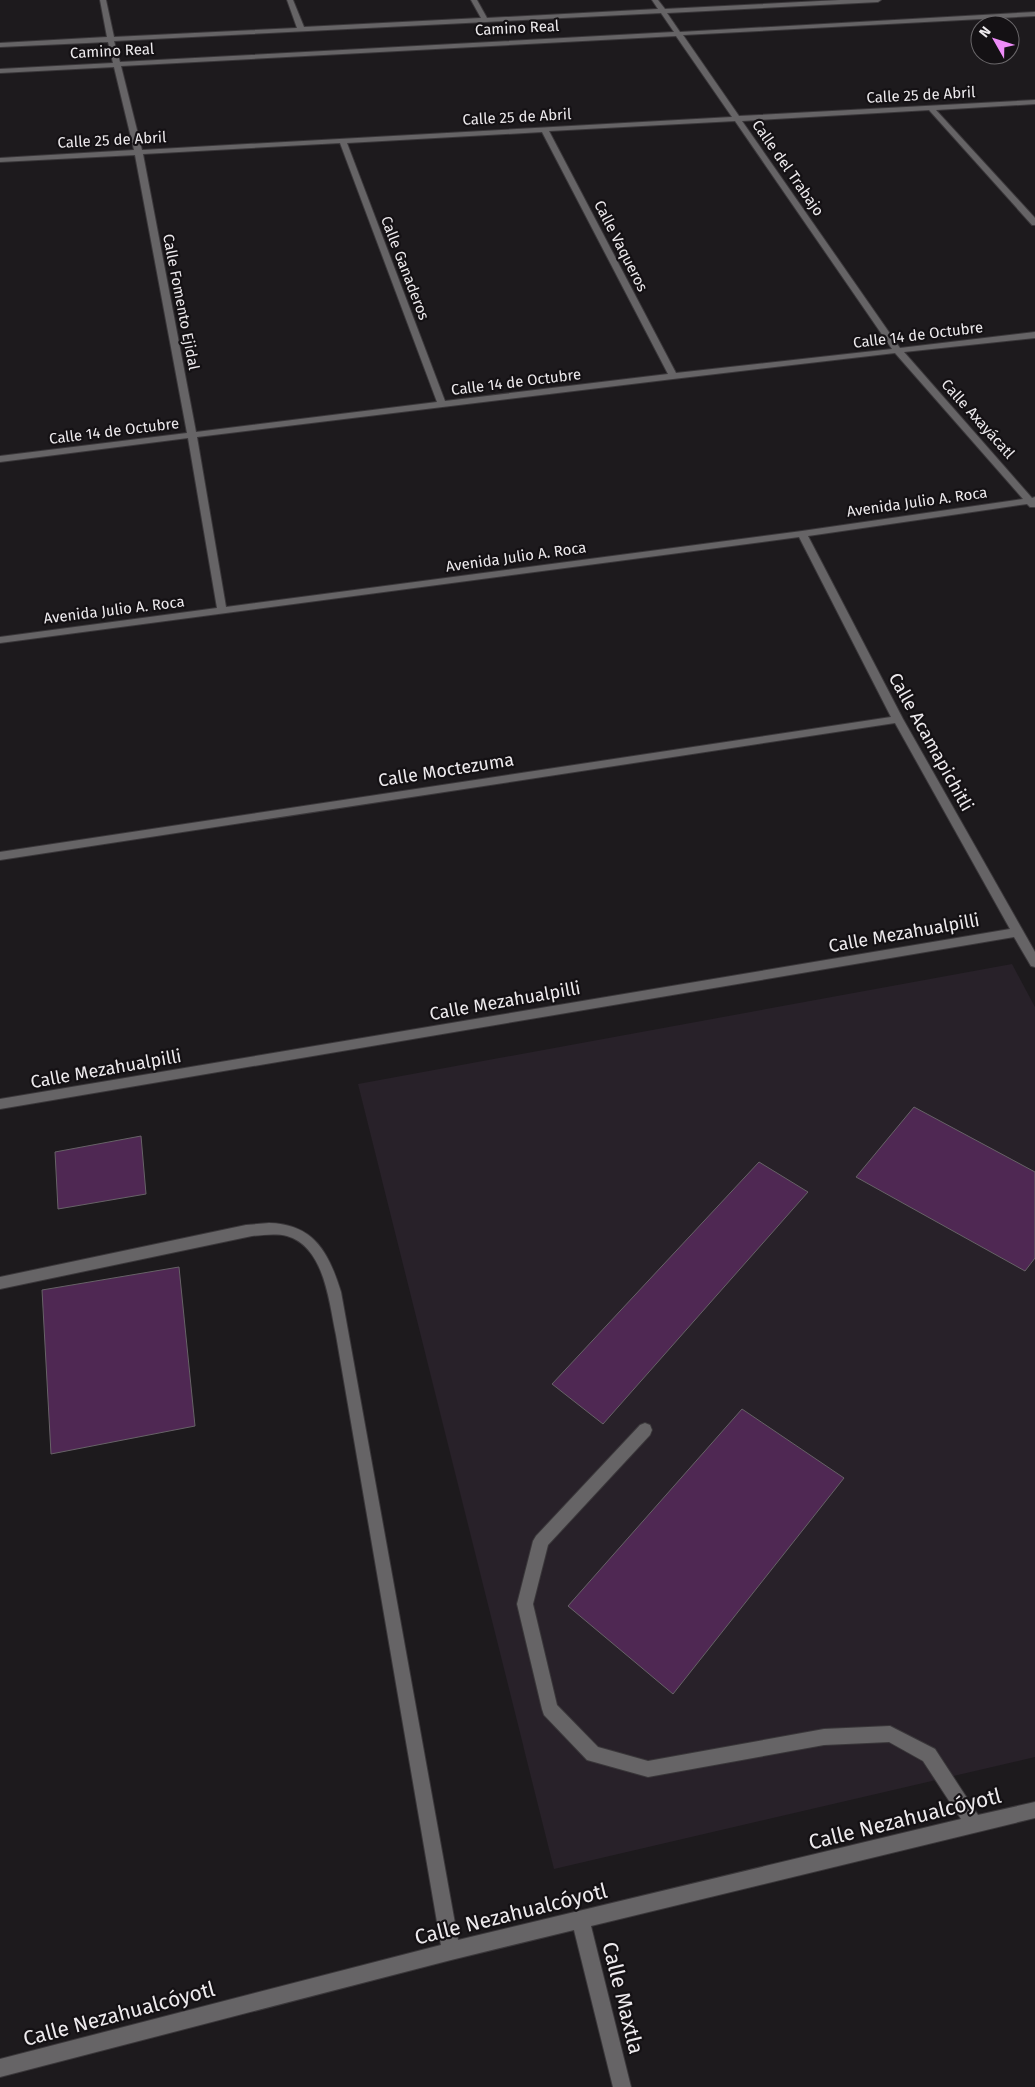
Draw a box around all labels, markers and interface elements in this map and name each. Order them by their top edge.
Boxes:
north arrow [970,15,1020,65]
street label: Camino Real [474,17,560,39]
text: N [976,23,995,41]
street label: Camino Real [69,40,155,62]
street label: Calle 25 de Abril [866,83,977,107]
street label: Calle 25 de Abril [462,105,573,129]
street label: Calle del Trabajo [748,117,828,219]
street label: Calle 25 de Abril [57,128,168,152]
street label: Calle Vaqueros [590,197,652,295]
street label: Calle Ganaderos [377,213,433,323]
street label: Calle Fomento Ejidal [159,232,203,372]
street label: Calle 14 de Octubre [852,318,984,352]
street label: Calle 14 de Octubre [450,365,582,399]
street label: Calle Axayácatl [938,376,1019,463]
street label: Calle 14 de Octubre [48,414,180,448]
street label: Avenida Julio A. Roca [845,483,989,521]
street label: Avenida Julio A. Roca [444,538,588,576]
street label: Avenida Julio A. Roca [42,592,186,628]
street label: Calle Acamapichitli [884,669,978,815]
street label: Calle Moctezuma [377,748,515,792]
street label: Calle Mezahualpilli [827,909,981,957]
street label: Calle Mezahualpilli [428,977,582,1025]
street label: Calle Mezahualpilli [29,1045,183,1093]
street label: Calle Nezahualcóyotl [806,1782,1004,1856]
street label: Calle Nezahualcóyotl [412,1877,610,1951]
street label: Calle Maxtla [597,1939,649,2057]
street label: Calle Nezahualcóyotl [20,1976,218,2052]

